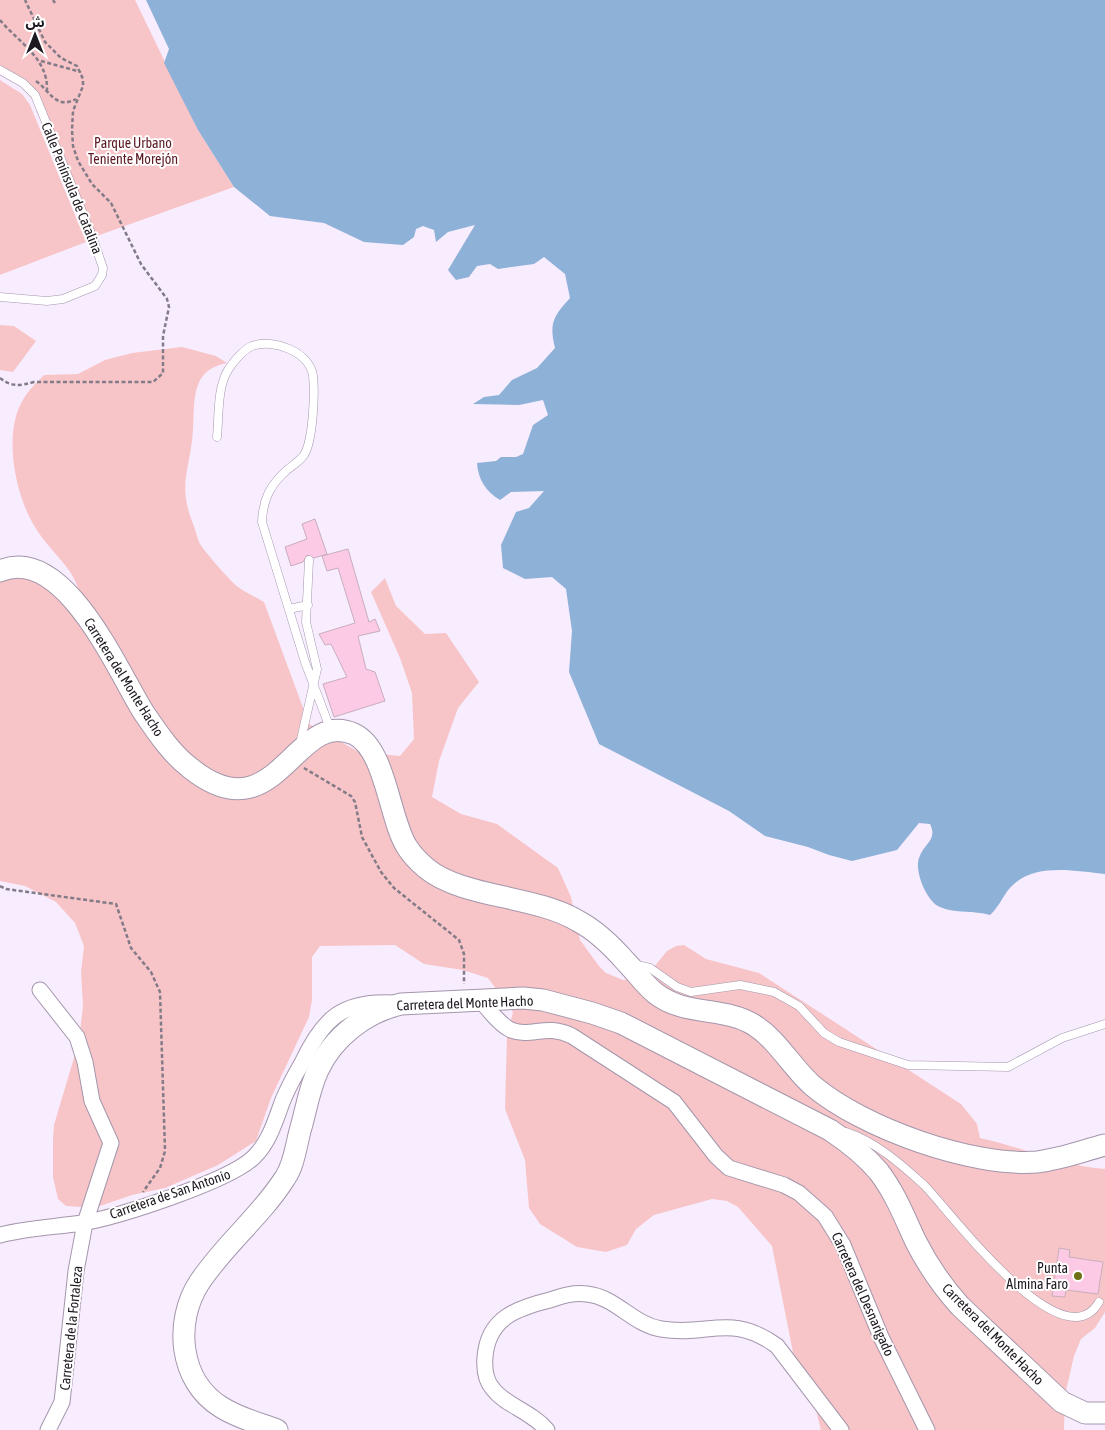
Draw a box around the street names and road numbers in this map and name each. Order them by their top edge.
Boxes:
street label: Calle Península de Catalina [38,120,106,256]
street label: Carretera del Monte Hacho [81,615,167,739]
street label: Carretera del Monte Hacho [396,993,534,1013]
street label: Carretera de San Antonio [108,1166,232,1222]
street label: Carretera del Desnarigado [828,1230,898,1358]
street label: Carretera de la Fortaleza [57,1265,85,1391]
street label: Carretera del Monte Hacho [939,1280,1047,1388]

